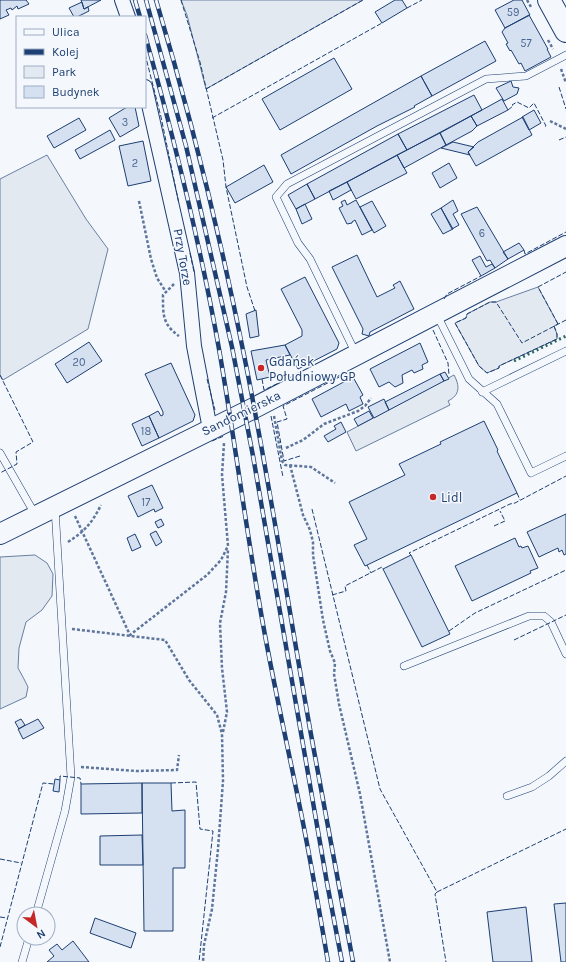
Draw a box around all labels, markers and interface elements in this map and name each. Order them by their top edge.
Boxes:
house number: 59 [507,6,519,19]
legend [16,16,146,108]
text: Ulica [52,25,80,39]
house number: 57 [520,37,532,50]
text: Kolej [52,45,79,59]
text: Park [52,65,77,79]
text: Budynek [52,85,100,99]
house number: 3 [122,116,128,129]
house number: 2 [132,157,138,170]
street label: Przy Torze [171,227,195,287]
house number: 6 [479,227,485,240]
place label: Gdańsk Południowy GP [269,354,355,384]
house number: 20 [73,356,85,369]
marker: Gdańsk Południowy GP [256,363,266,373]
street label: Sandomierska [199,387,283,439]
house number: 18 [141,425,151,438]
place label: Lidl [441,490,462,505]
marker: Lidl [428,492,438,502]
house number: 17 [142,496,150,509]
north arrow [16,906,56,946]
text: N [34,926,48,942]

